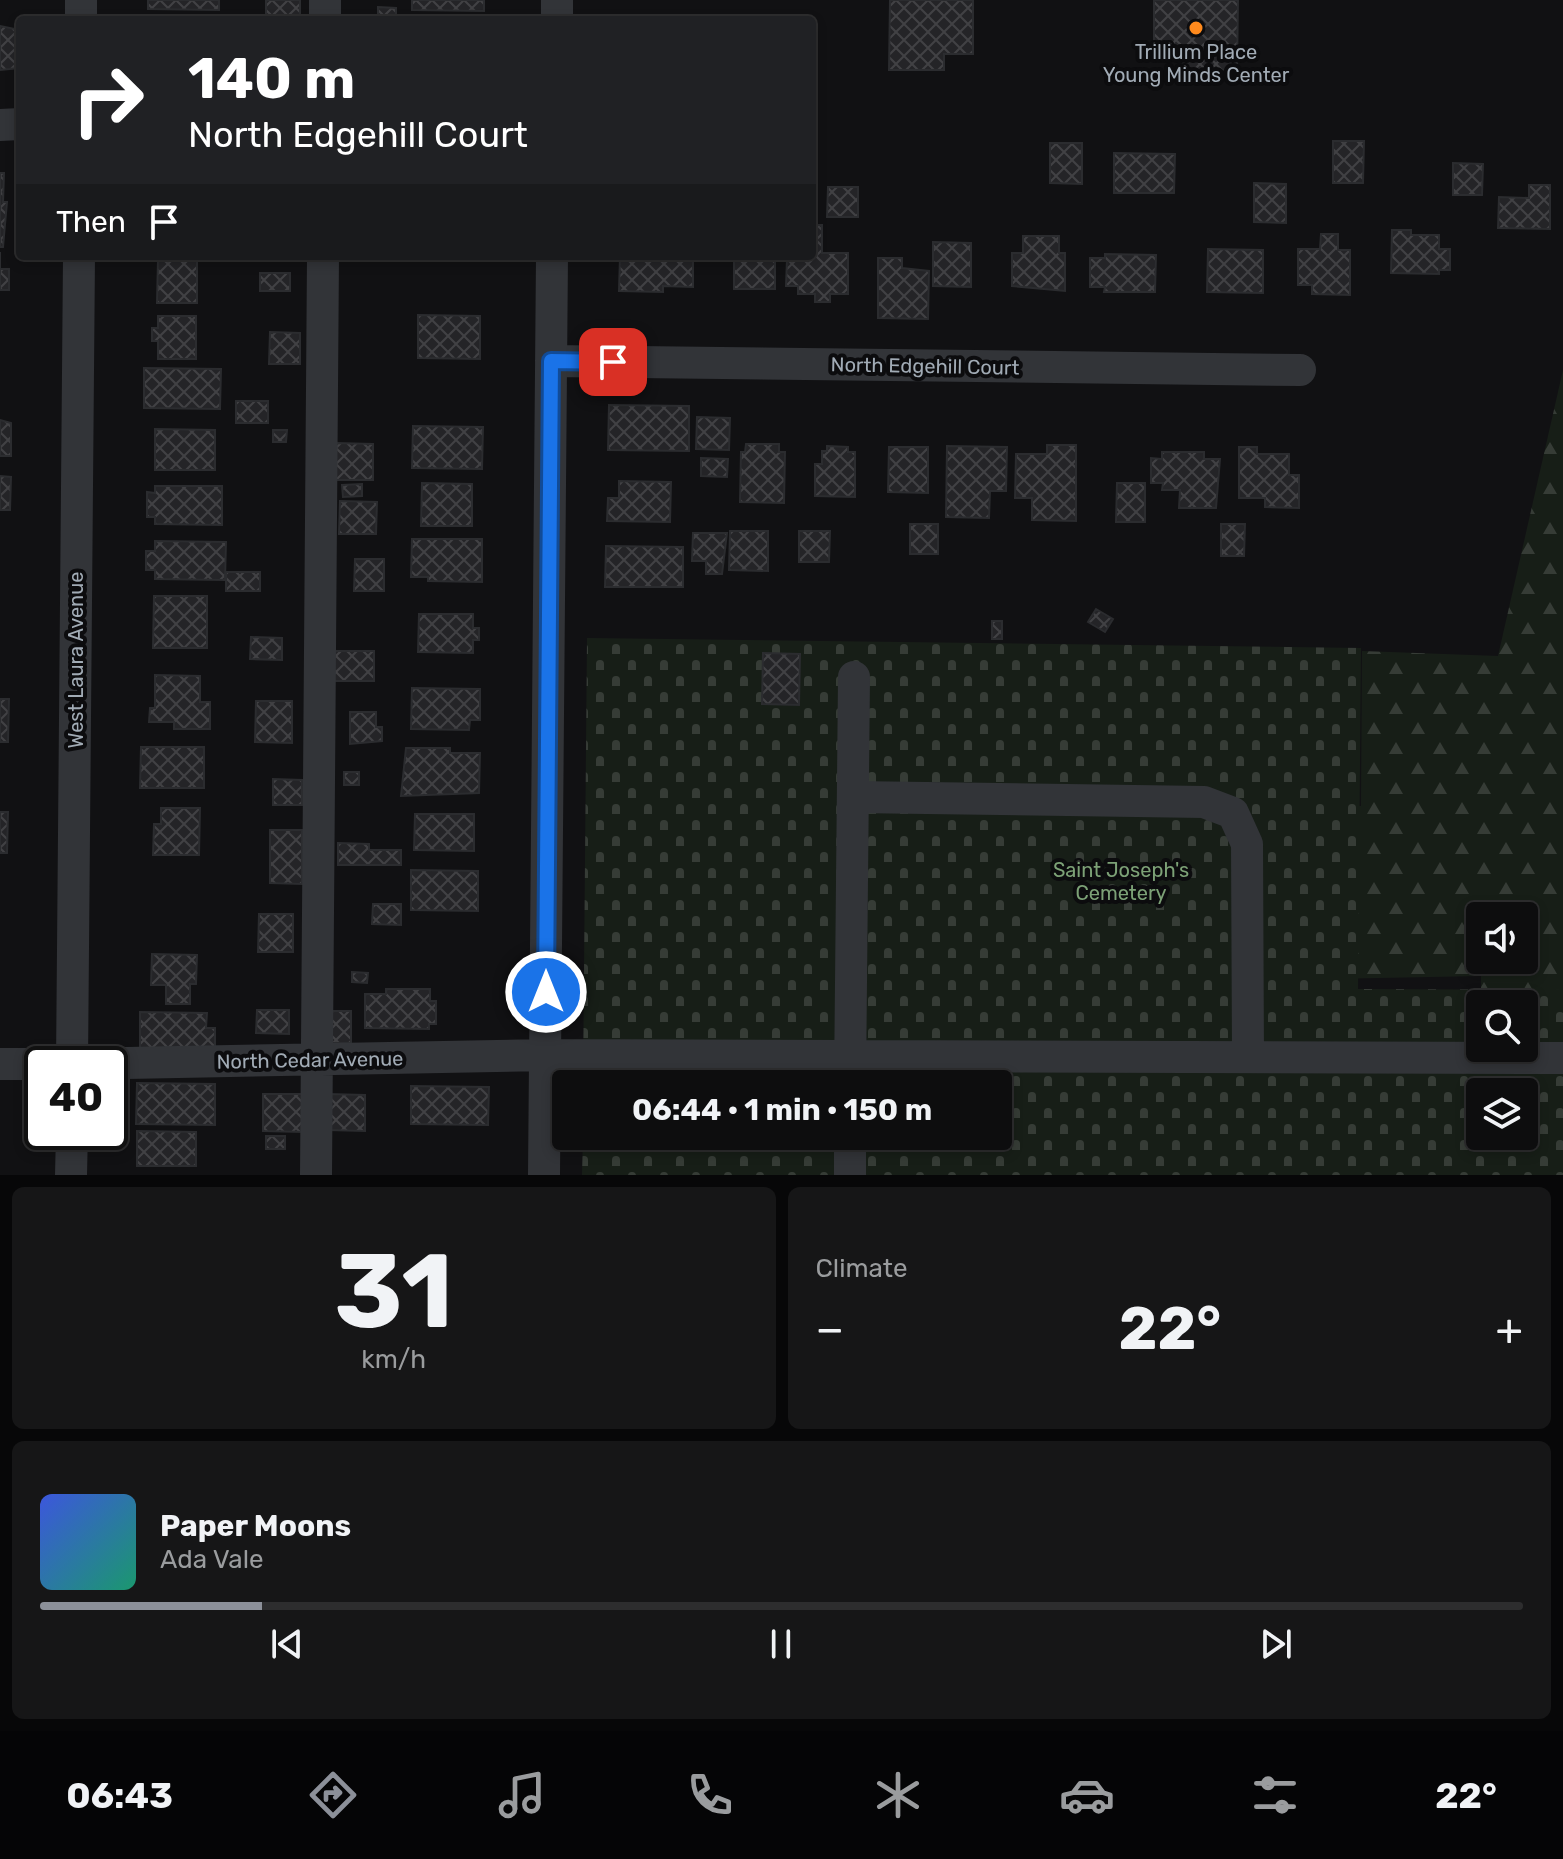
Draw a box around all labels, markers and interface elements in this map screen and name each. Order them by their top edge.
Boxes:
marker: Trillium Place Young Minds Center [1187,19,1205,37]
place label: Trillium Place Young Minds Center [1103,40,1290,87]
text: 140 m [188,46,355,112]
icon: right [56,48,160,152]
text: North Edgehill Court [188,113,528,156]
icon: arrive [142,200,186,244]
text: Then [56,204,126,240]
pin [579,328,647,396]
icon: arrive [591,340,635,384]
street label: North Edgehill Court [830,352,1020,380]
street label: West Laura Avenue [64,572,88,748]
park label: Saint Joseph's Cemetery [1053,858,1189,905]
map controls [1466,902,1538,1150]
button: sound [1466,902,1538,974]
position arrow [504,950,588,1034]
button: search [1466,990,1538,1062]
speed limit sign: 40 [24,1046,128,1150]
street label: North Cedar Avenue [216,1046,404,1074]
button: layers [1466,1078,1538,1150]
text: 06:44 · 1 min · 150 m [632,1092,932,1128]
text: 31 [334,1230,453,1353]
text: Climate [816,1253,908,1284]
text: 22° [1119,1293,1221,1364]
text: − [816,1303,844,1355]
text: + [1496,1303,1523,1355]
text: km/h [361,1344,426,1375]
text: Paper Moons [160,1508,351,1544]
text: Ada Vale [160,1544,264,1575]
icon: previous [265,1622,309,1666]
icon: pause [759,1622,803,1666]
icon: next [1254,1622,1298,1666]
icon: directions [305,1767,361,1823]
icon: music [494,1767,550,1823]
icon: phone [682,1767,738,1823]
icon: climate [870,1767,926,1823]
icon: car [1059,1767,1115,1823]
icon: filters [1247,1767,1303,1823]
text: 06:43 [66,1774,173,1817]
text: 22° [1435,1774,1497,1817]

